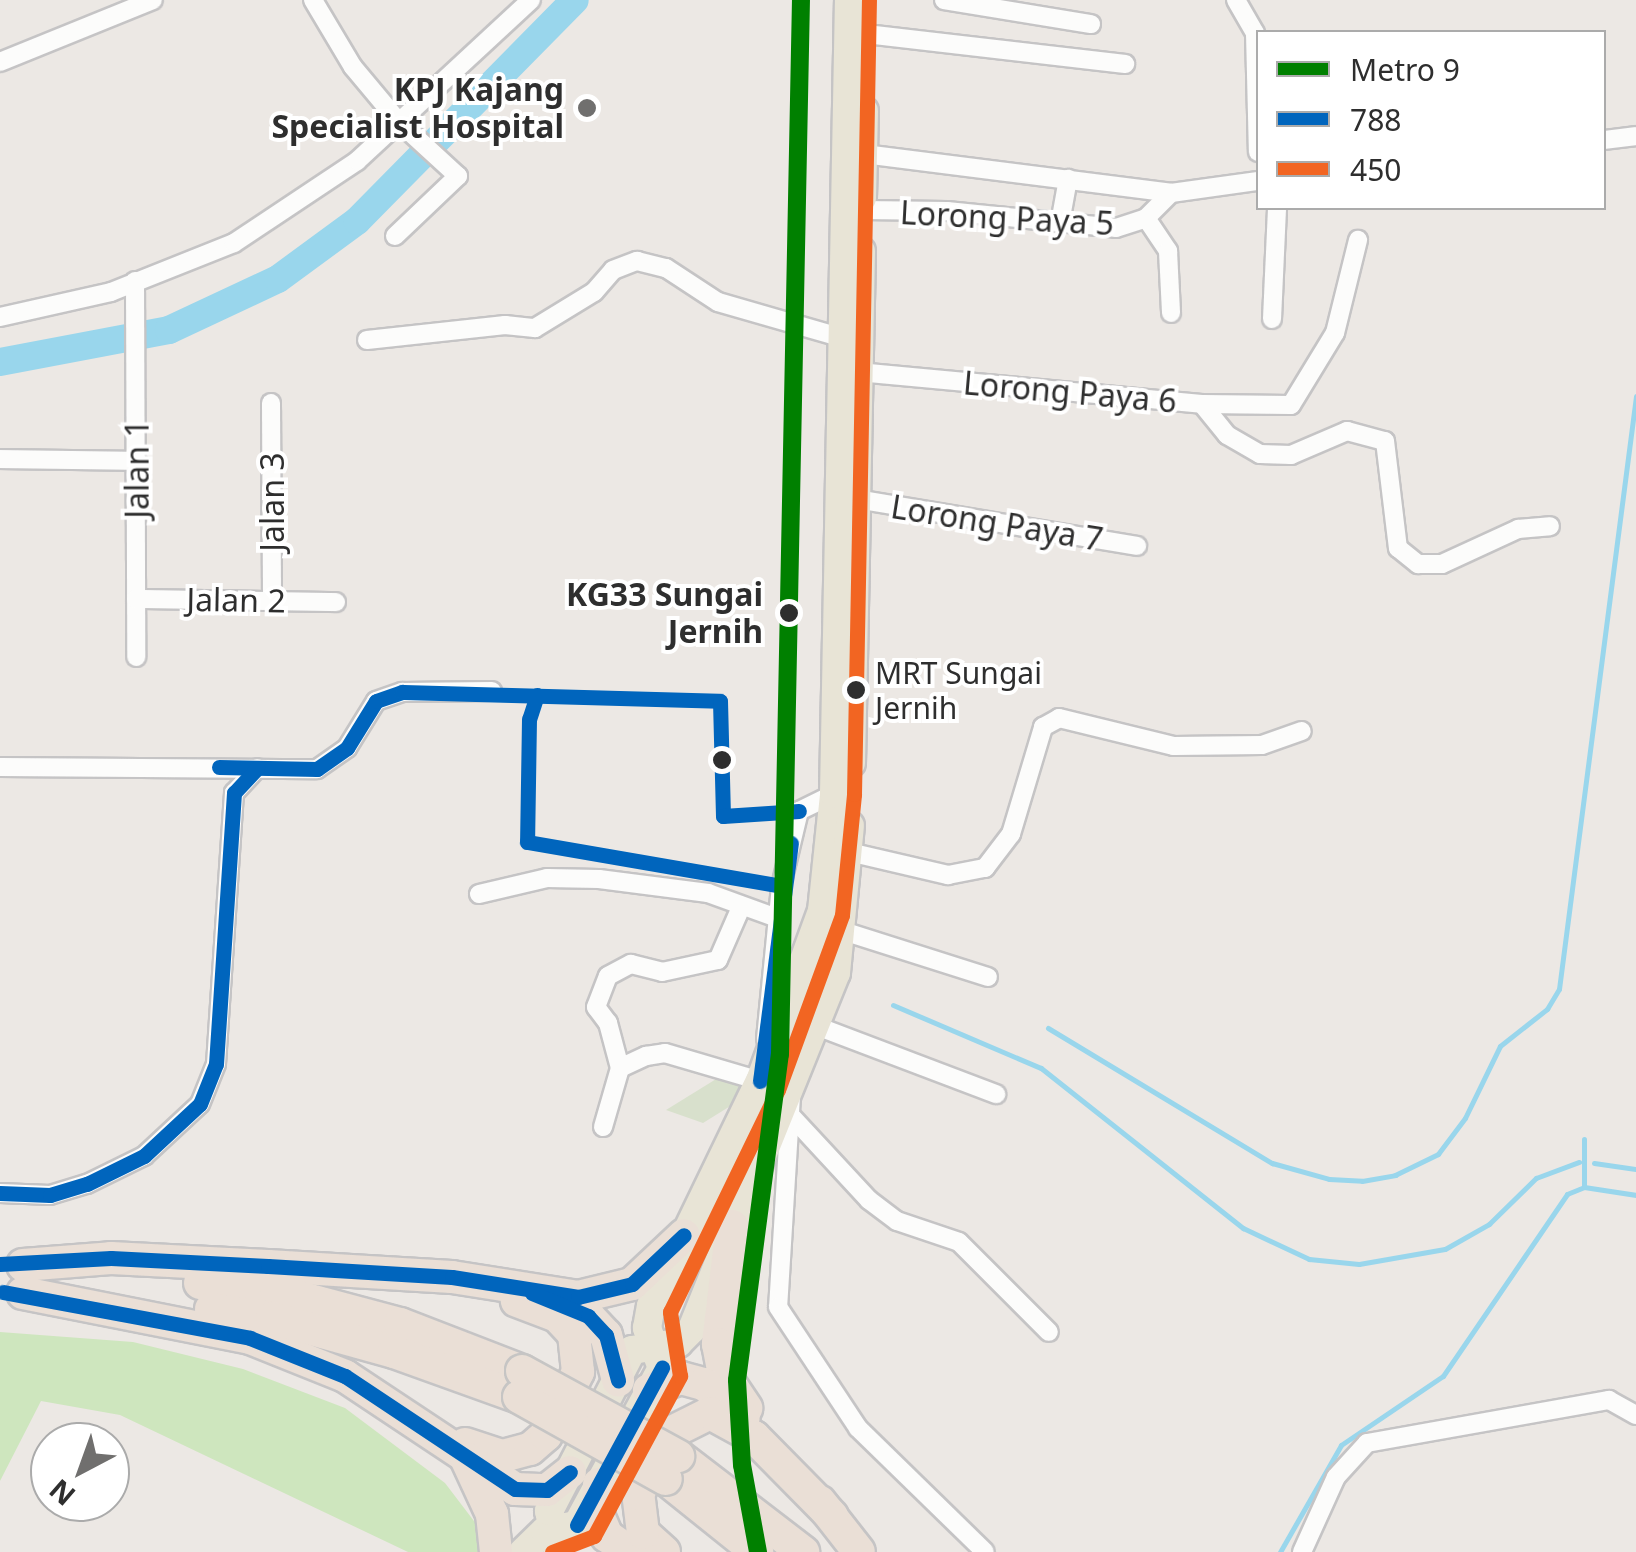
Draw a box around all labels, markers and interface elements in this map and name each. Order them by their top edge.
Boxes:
legend [1256,30,1606,210]
text: Metro 9 [1350,49,1460,90]
place label: KPJ Kajang Specialist Hospital [271,71,564,146]
marker: KPJ Kajang Specialist Hospital [574,95,600,121]
text: 788 [1350,99,1401,140]
text: 450 [1350,149,1401,190]
street label: Lorong Paya 5 [899,193,1115,243]
street label: Lorong Paya 6 [962,364,1178,420]
street label: Jalan 1 [118,419,156,519]
street label: Jalan 3 [253,452,291,552]
street label: Lorong Paya 7 [888,487,1106,559]
place label: KG33 Sungai Jernih [566,576,763,651]
street label: Jalan 2 [186,580,286,620]
marker: KG33 Sungai Jernih [772,596,806,630]
place label: MRT Sungai Jernih [875,655,1042,726]
marker: MRT Sungai Jernih [846,680,866,700]
unlabelled marker [712,750,732,770]
north arrow [30,1422,130,1522]
text: N [41,1471,83,1515]

